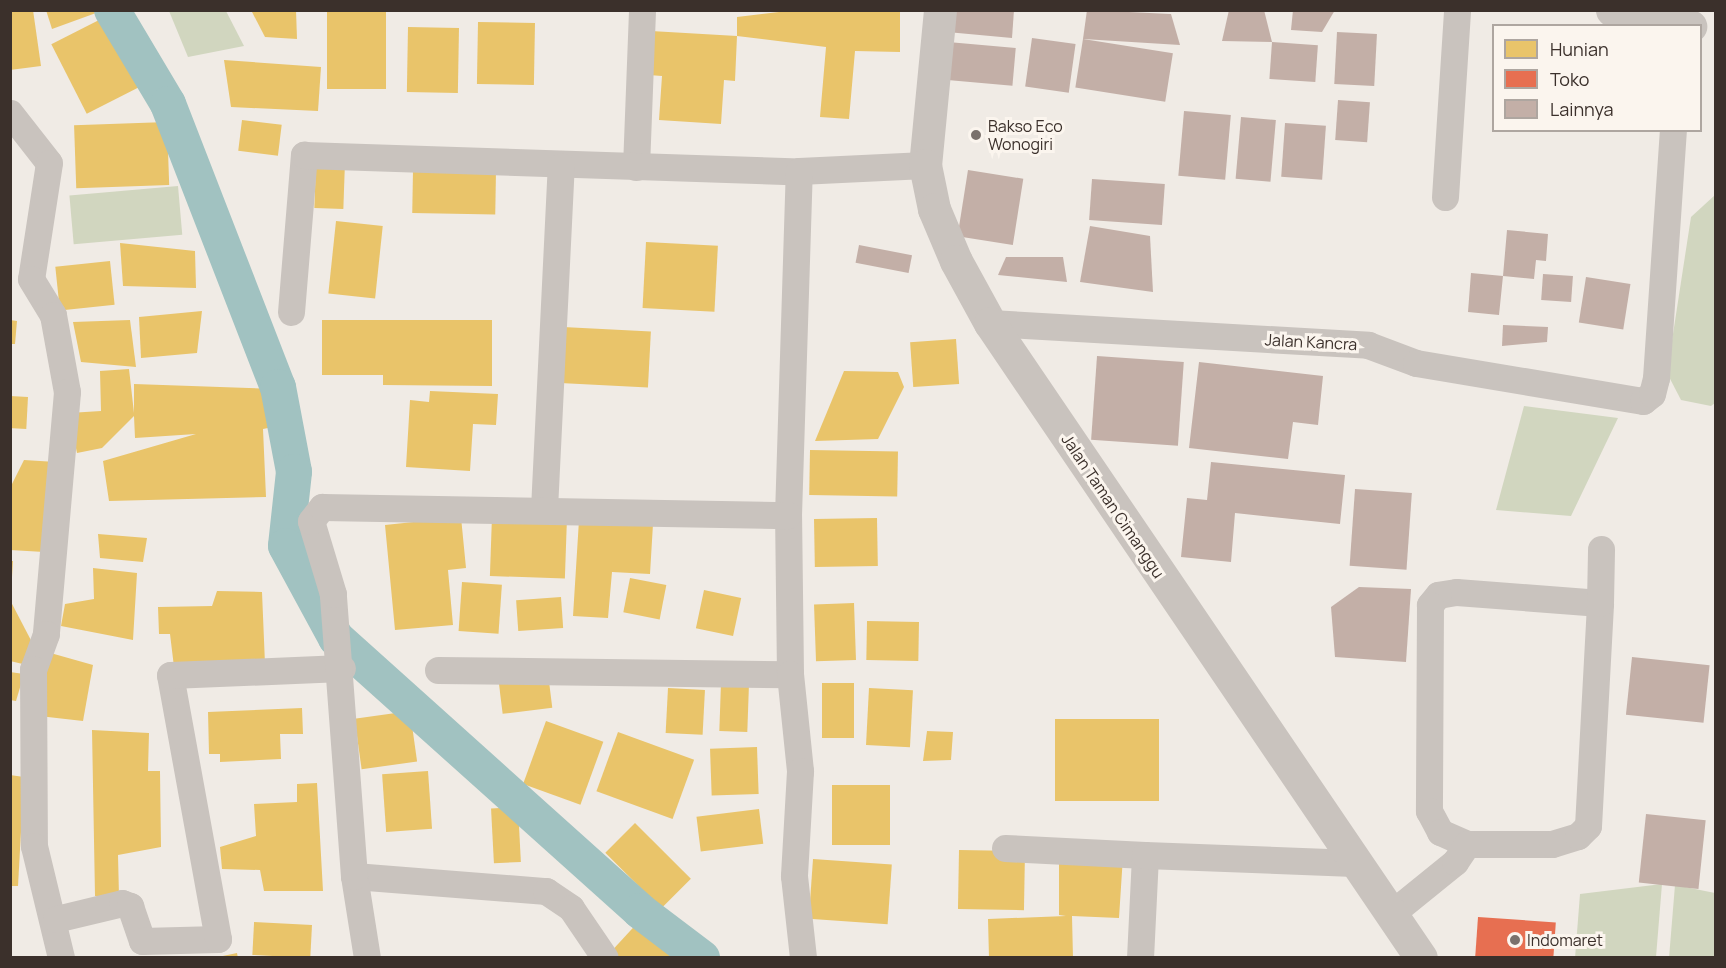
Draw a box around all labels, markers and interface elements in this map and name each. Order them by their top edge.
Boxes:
legend [1492,24,1702,132]
text: Hunian [1550,37,1609,61]
text: Toko [1550,67,1589,91]
text: Lainnya [1550,97,1614,121]
place label: Bakso Eco Wonogiri [988,116,1063,154]
marker: Bakso Eco Wonogiri [969,128,983,142]
street label: Jalan Kancra [1264,330,1358,354]
street label: Jalan Taman Cimanggu [1058,430,1168,582]
place label: Indomaret [1527,930,1603,950]
marker: Indomaret [1508,933,1522,947]

